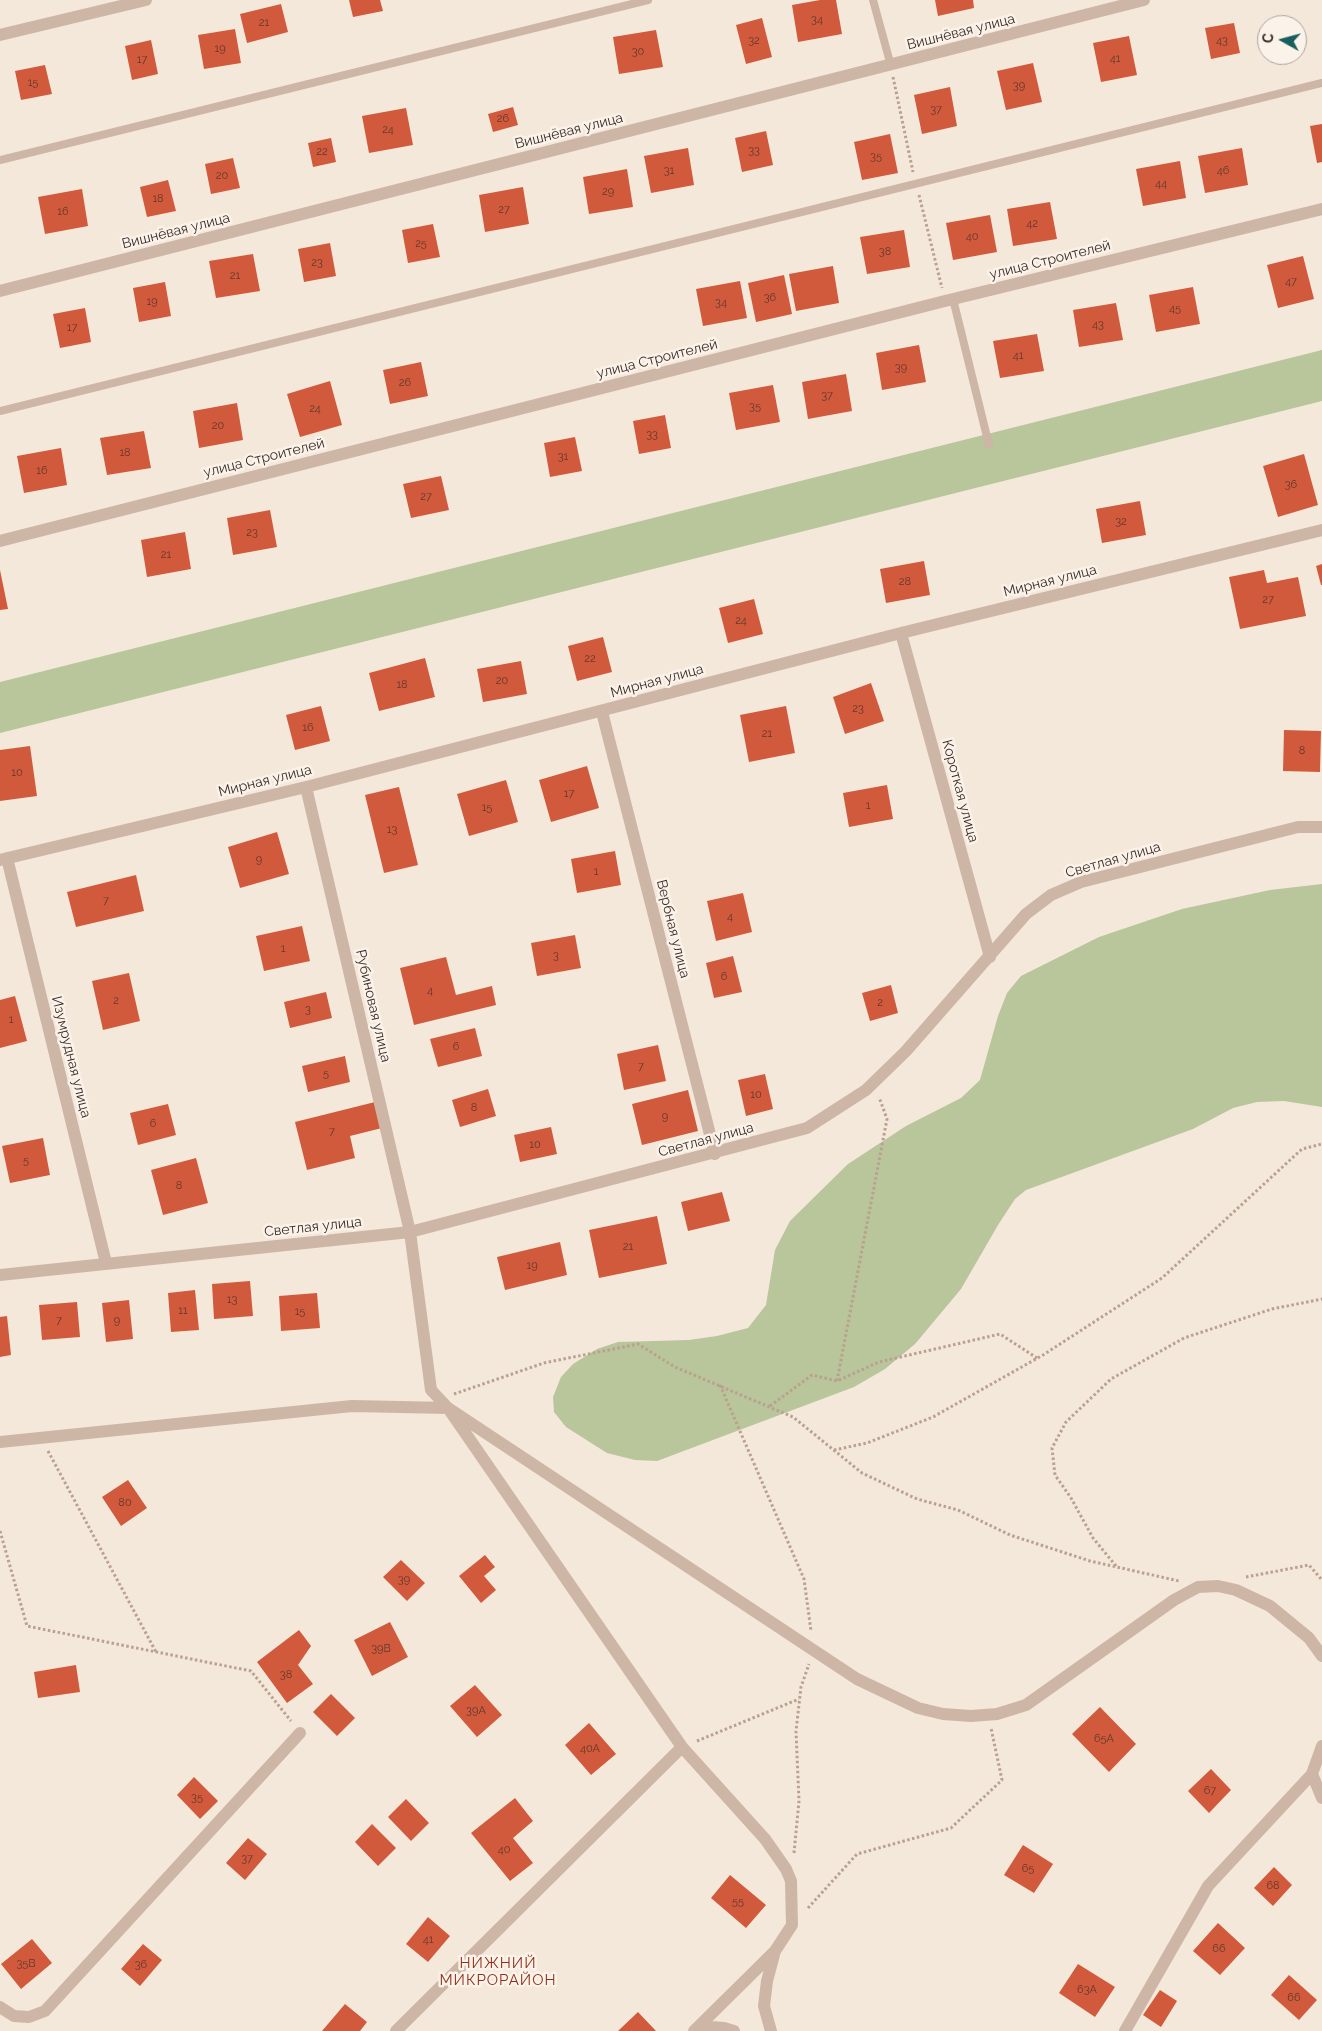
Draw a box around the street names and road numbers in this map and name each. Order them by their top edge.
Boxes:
street label: Вишнёвая улица [905,10,1017,54]
street label: Вишнёвая улица [513,109,625,153]
street label: Вишнёвая улица [120,209,232,253]
street label: улица Строителей [988,237,1112,283]
street label: улица Строителей [595,336,719,382]
street label: улица Строителей [202,435,326,481]
street label: Мирная улица [1002,561,1098,601]
street label: Мирная улица [609,661,705,701]
street label: Короткая улица [938,738,982,844]
street label: Мирная улица [217,761,313,801]
street label: Светлая улица [1064,838,1162,882]
street label: Вербная улица [653,878,693,980]
street label: Рубиновая улица [352,948,394,1064]
street label: Изумрудная улица [48,994,94,1120]
street label: Светлая улица [656,1119,756,1161]
street label: Светлая улица [263,1214,363,1240]

